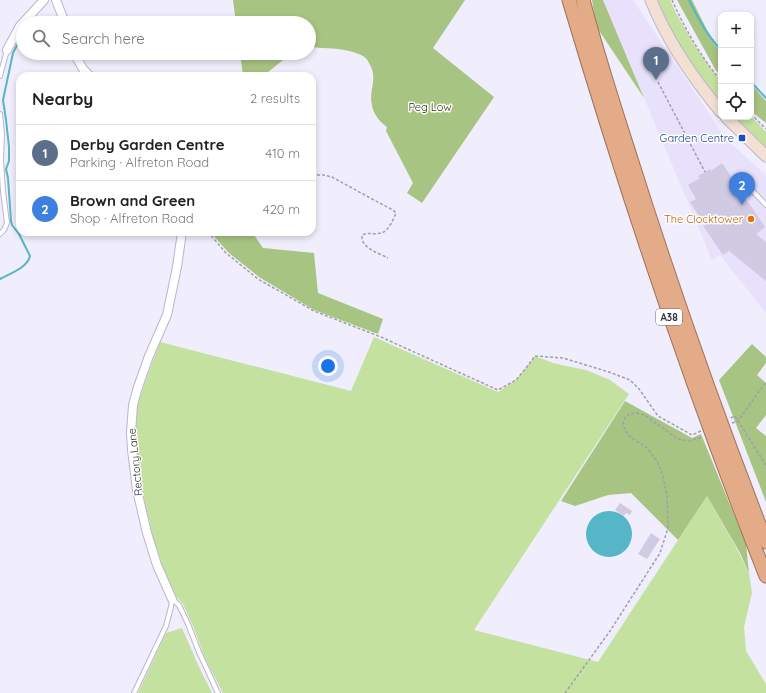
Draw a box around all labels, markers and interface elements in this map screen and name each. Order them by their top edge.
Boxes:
map controls [718,12,754,120]
button: + [718,12,754,48]
search box [16,16,316,60]
icon: search [30,27,52,49]
text: Search here [62,29,145,48]
pin: 1 [643,47,669,80]
button: − [718,48,754,84]
button: locate [718,84,754,120]
text: Nearby [32,88,93,109]
text: 2 results [250,90,300,106]
park label: Peg Low [408,100,452,114]
place label: Garden Centre [660,131,734,145]
marker: Garden Centre [737,133,747,143]
text: Derby Garden Centre [70,135,225,154]
text: 1 [42,145,48,161]
text: 410 m [265,145,300,161]
text: Parking · Alfreton Road [70,154,209,170]
pin: 2 [729,172,755,205]
text: Brown and Green [70,191,195,210]
text: 2 [41,201,49,217]
text: 420 m [263,201,300,217]
text: Shop · Alfreton Road [70,210,194,226]
place label: The Clocktower [664,212,744,226]
marker: The Clocktower [746,214,756,224]
road number: A38 [656,309,682,325]
your location [318,356,338,376]
street label: Rectory Lane [124,427,146,497]

